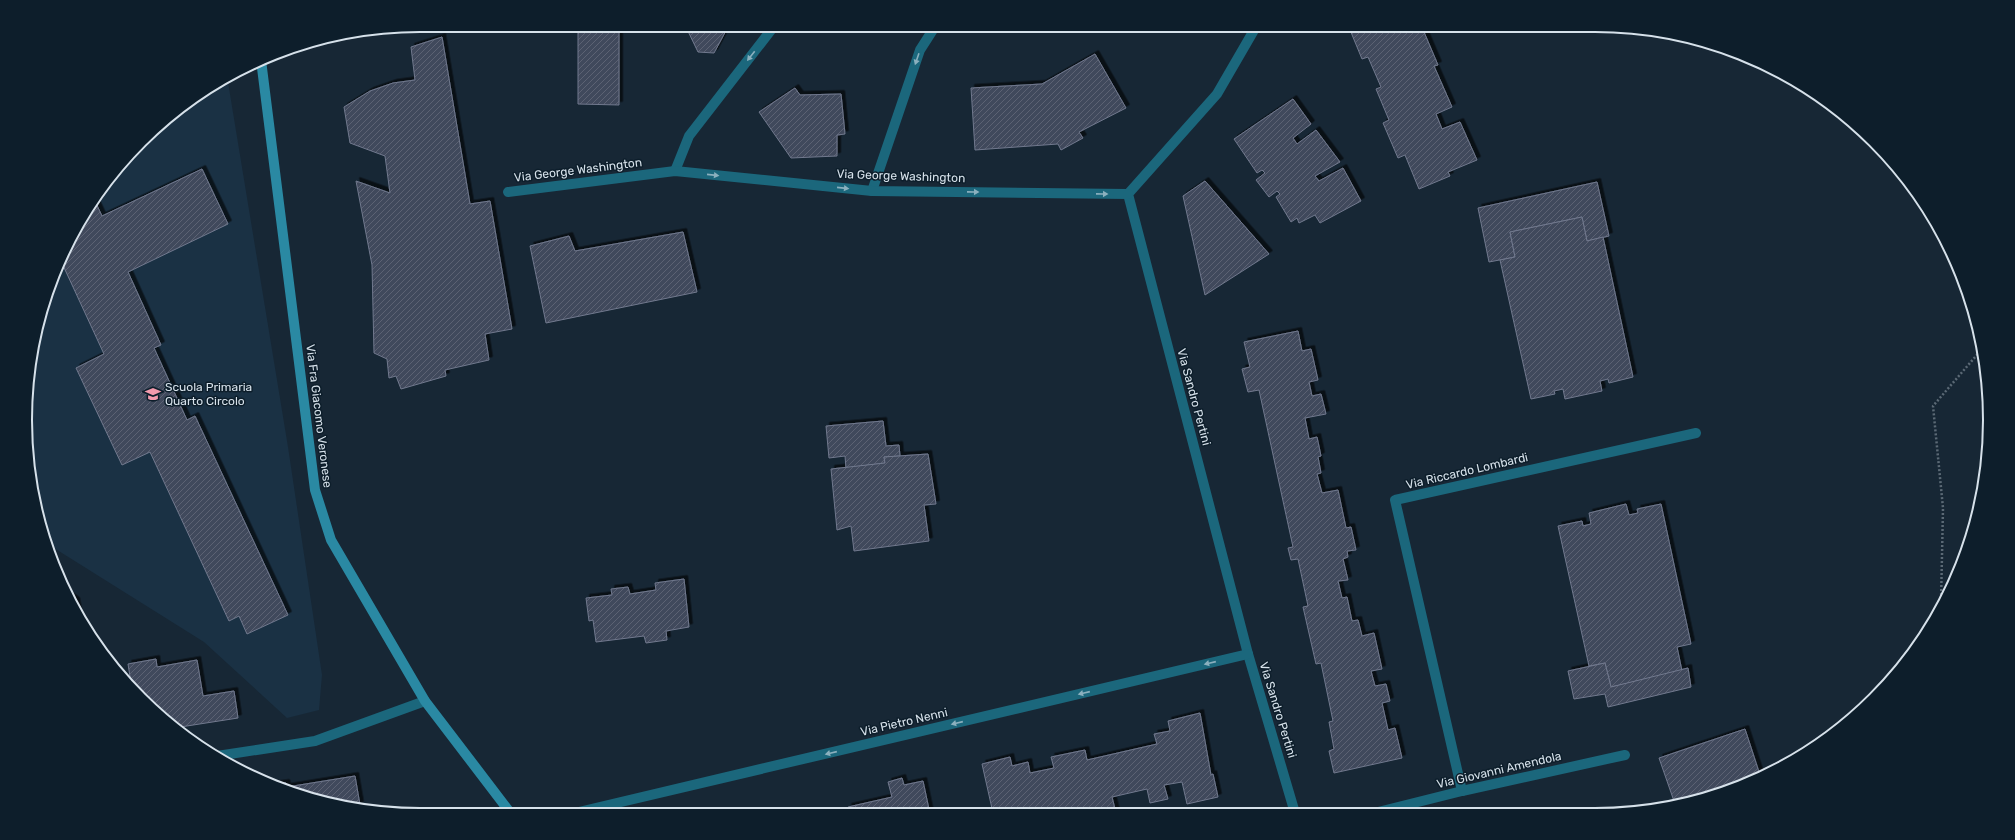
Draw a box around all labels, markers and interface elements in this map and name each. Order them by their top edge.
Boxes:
one-way arrow [747,50,755,61]
one-way arrow [914,54,920,66]
street label: Via George Washington [513,155,643,185]
street label: Via George Washington [836,167,966,185]
one-way arrow [707,171,719,178]
one-way arrow [837,184,849,191]
one-way arrow [967,189,980,195]
one-way arrow [1096,190,1108,197]
street label: Via Fra Giacomo Veronese [303,343,335,489]
street label: Via Sandro Pertini [1174,347,1214,447]
place label: Scuola Primaria Quarto Circolo [165,380,252,408]
school or university icon: Scuola Primaria Quarto Circolo [144,385,162,403]
street label: Via Riccardo Lombardi [1405,450,1529,492]
street label: Via Sandro Pertini [1257,660,1299,760]
one-way arrow [1204,661,1216,667]
one-way arrow [1077,690,1089,696]
street label: Via Pietro Nenni [859,705,949,739]
one-way arrow [951,720,963,726]
street label: Via Giovanni Amendola [1435,749,1563,791]
one-way arrow [824,750,837,756]

